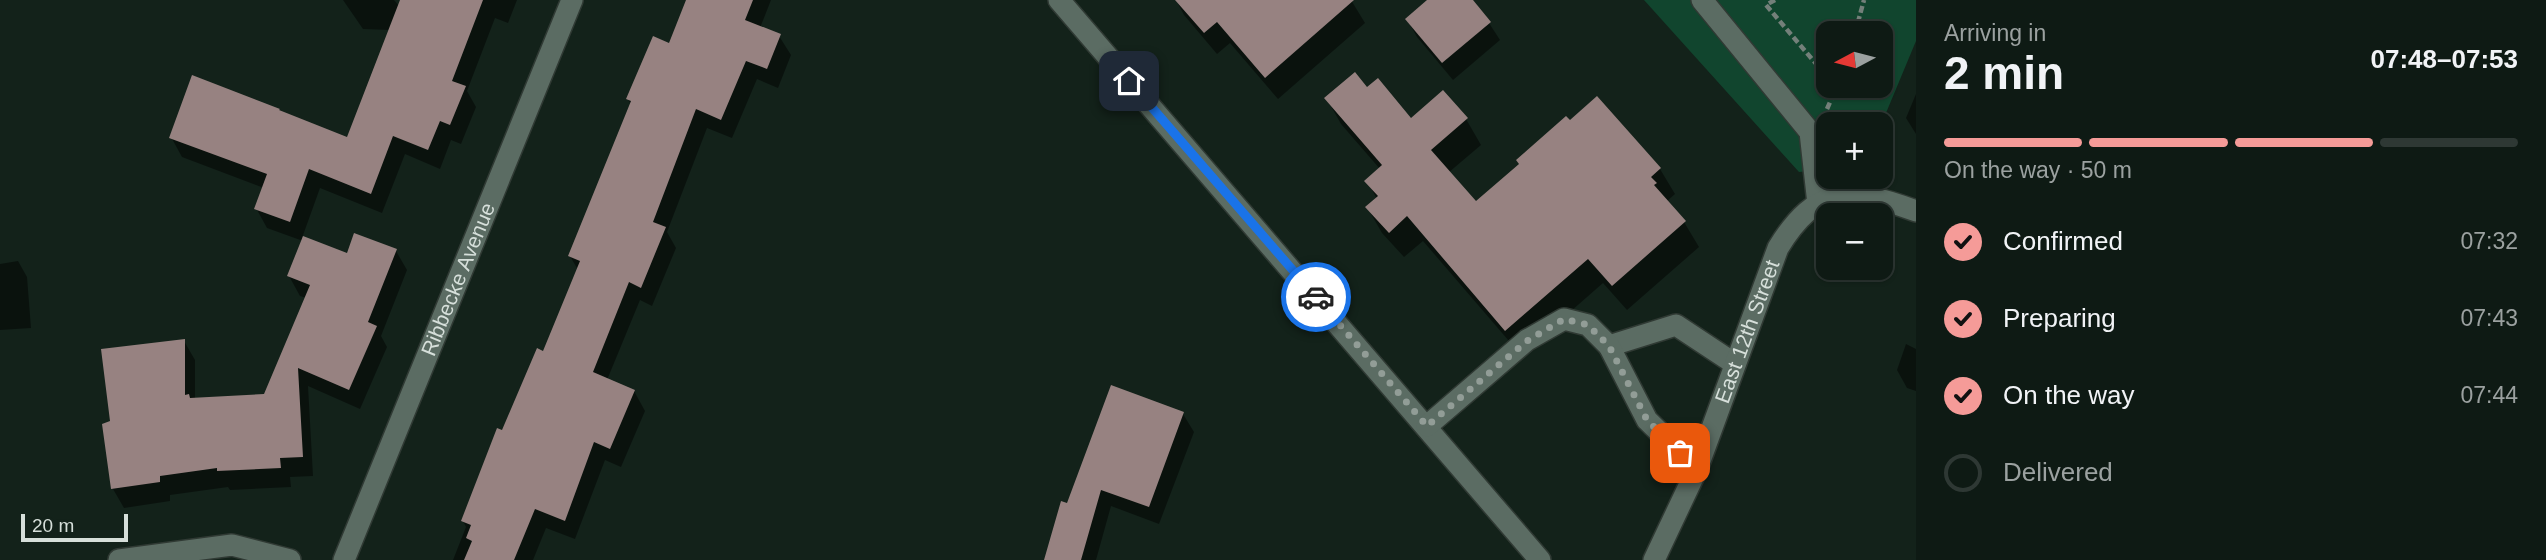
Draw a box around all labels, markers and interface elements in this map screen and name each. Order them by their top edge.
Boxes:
text: Arriving in [1944,20,2046,46]
north arrow [1816,21,1894,98]
map controls [1816,21,1893,280]
text: 07:48–07:53 [2371,44,2518,74]
text: 2 min [1944,47,2064,99]
pin [1099,51,1159,111]
icon: home [1110,62,1148,100]
button: + [1816,112,1893,189]
text: On the way · 50 m [1944,157,2132,183]
street label: Ribbecke Avenue [416,199,499,359]
button: − [1816,203,1893,280]
icon: check [1944,223,1982,261]
text: Confirmed [2003,226,2123,256]
text: 07:32 [2460,228,2518,254]
street label: East 12th Street [1710,257,1784,406]
courier [1281,262,1351,332]
icon: car [1297,278,1335,316]
icon: check [1944,300,1982,338]
text: Preparing [2003,303,2116,333]
text: 07:43 [2460,305,2518,331]
icon: check [1944,377,1982,415]
text: On the way [2003,380,2135,410]
text: 07:44 [2460,382,2518,408]
pin [1650,423,1710,483]
icon: bag [1661,434,1699,472]
text: Delivered [2003,457,2113,487]
scale bar [21,511,128,543]
text: 20 m [32,515,74,536]

